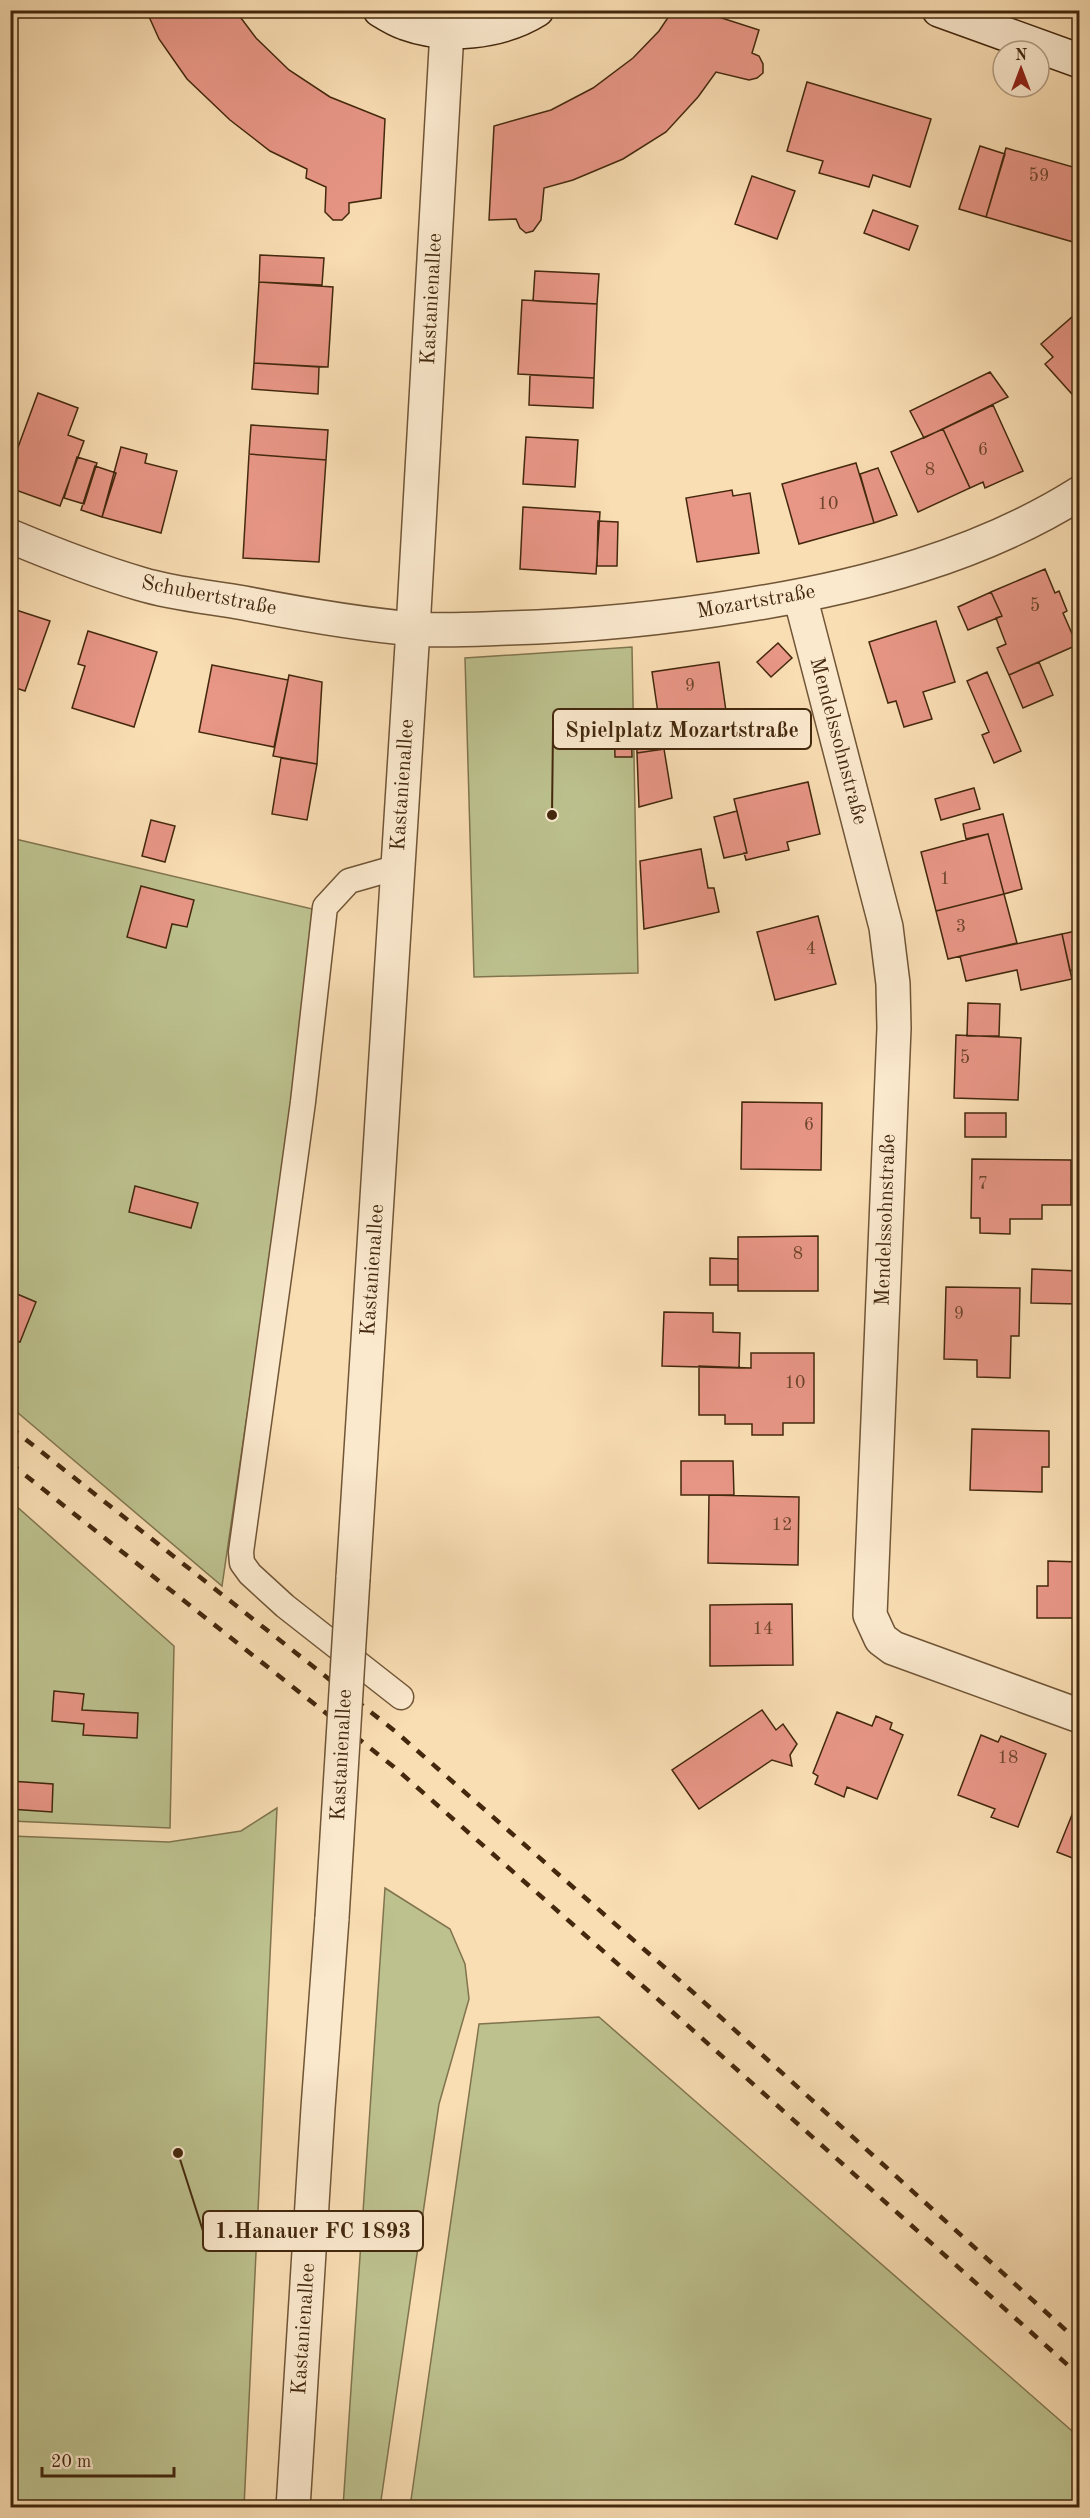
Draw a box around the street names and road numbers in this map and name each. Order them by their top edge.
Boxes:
street label: Kastanienallee [418,232,446,366]
street label: Schubertstraße [140,573,278,619]
street label: Mozartstraße [695,581,817,623]
street label: Mendelssohnstraße [806,655,870,827]
street label: Kastanienallee [388,718,418,852]
street label: Mendelssohnstraße [872,1133,900,1307]
street label: Kastanienallee [358,1203,388,1337]
street label: Kastanienallee [328,1688,356,1822]
street label: Kastanienallee [289,2262,319,2396]

